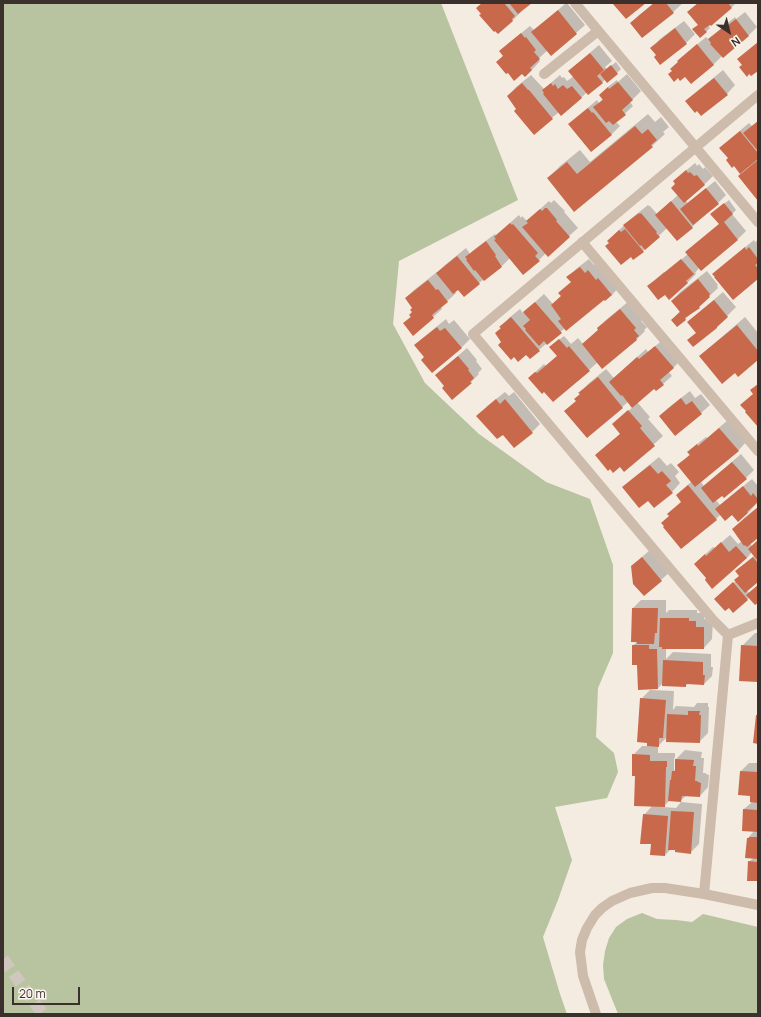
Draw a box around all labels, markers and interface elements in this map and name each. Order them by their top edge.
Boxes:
north arrow [709,12,749,52]
text: N [729,34,744,51]
scale bar [14,979,82,1005]
text: 20 m [19,985,46,1002]

